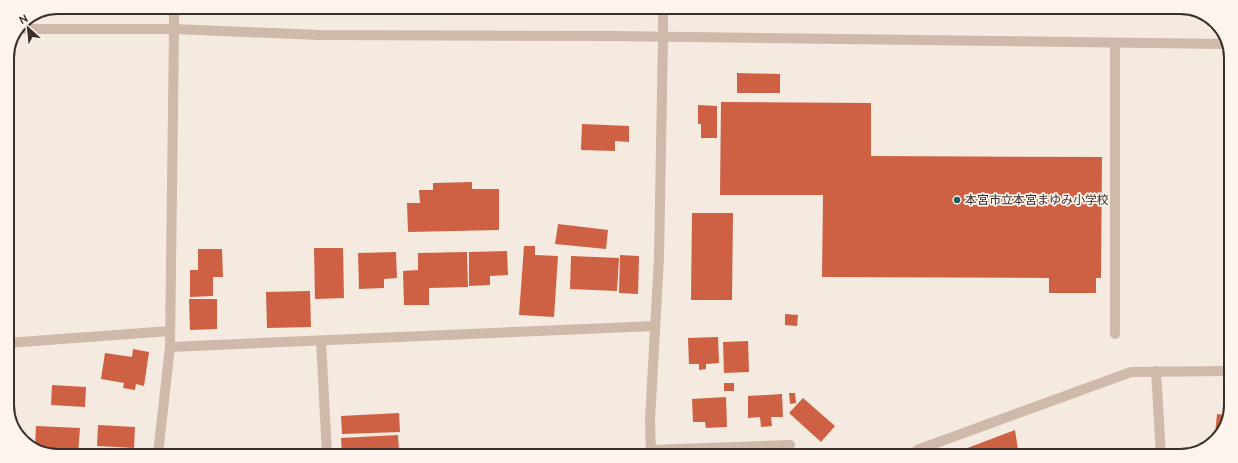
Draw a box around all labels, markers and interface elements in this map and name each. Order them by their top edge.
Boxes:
north arrow [8,8,48,48]
text: N [17,12,30,26]
place label: 本宮市立本宮まゆみ小学校 [965,193,1109,206]
marker: 本宮市立本宮まゆみ小学校 [952,195,962,205]

